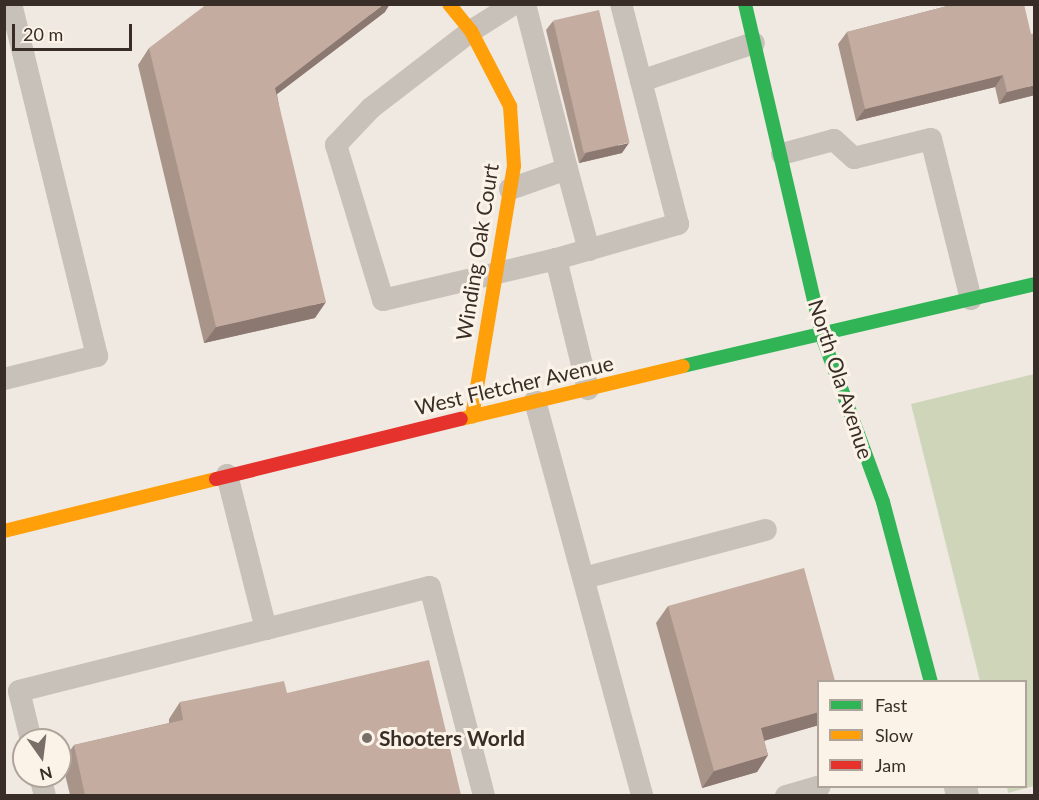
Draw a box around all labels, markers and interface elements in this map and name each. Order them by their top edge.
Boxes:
scale bar [15,12,135,50]
text: 20 m [23,23,63,45]
street label: Winding Oak Court [451,162,503,342]
street label: North Ola Avenue [803,296,879,462]
street label: West Fletcher Avenue [412,350,616,420]
legend [817,680,1027,788]
text: Fast [875,694,907,716]
text: Slow [875,724,913,746]
place label: Shooters World [379,725,525,751]
north arrow [12,728,72,788]
marker: Shooters World [360,731,374,745]
text: Jam [875,754,906,776]
text: N [38,763,54,785]

